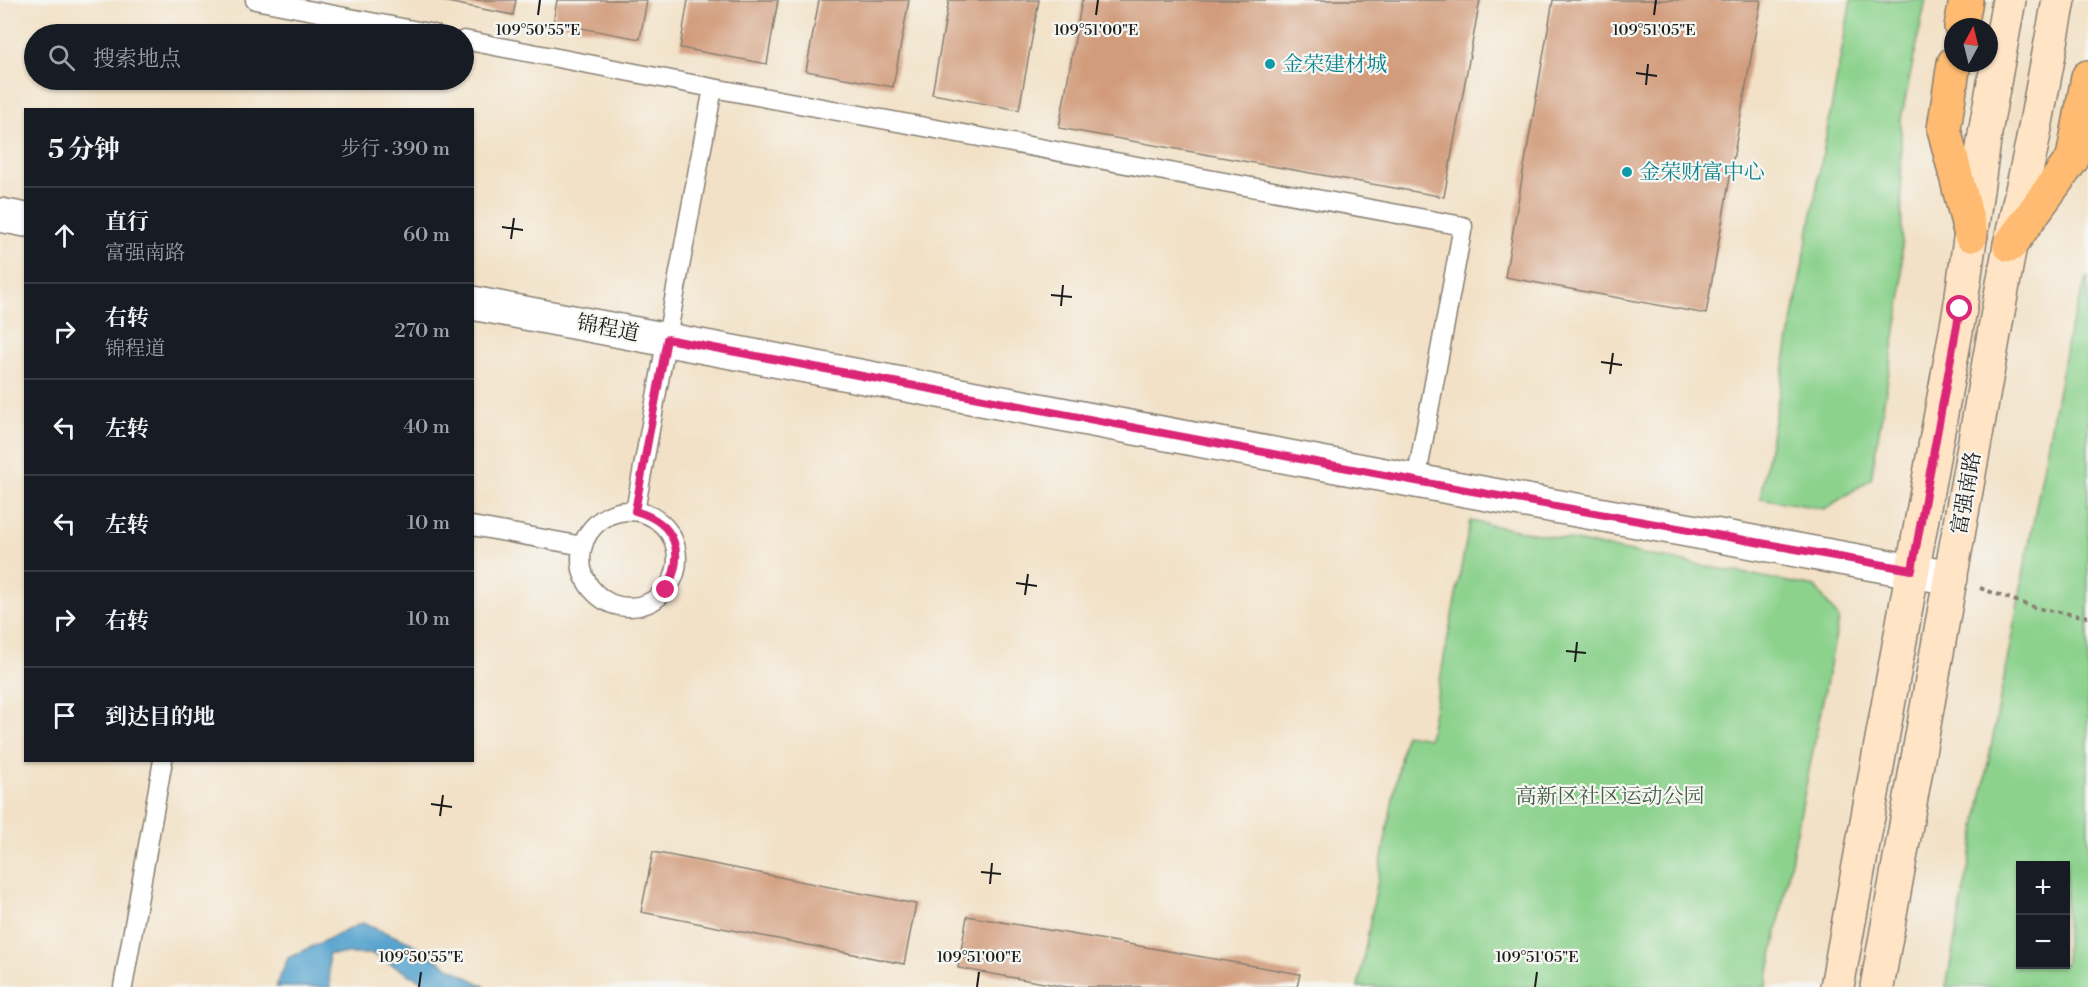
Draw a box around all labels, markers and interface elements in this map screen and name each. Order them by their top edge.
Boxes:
north arrow [1944,18,1998,72]
text: 109°50'55"E [496,21,580,40]
text: 109°51'00"E [1054,21,1138,40]
text: 109°51'05"E [1612,21,1696,40]
search box [24,24,474,90]
icon: search [45,41,78,74]
text: 搜索地点 [93,46,181,73]
place label: 金荣建材城 [1282,52,1387,78]
marker: 金荣建材城 [1263,57,1277,71]
text: 5 分钟 [48,134,120,166]
text: 步行 · 390 m [340,137,450,162]
place label: 金荣财富中心 [1639,160,1765,186]
marker: 金荣财富中心 [1620,165,1634,179]
text: 直行 [105,209,149,236]
icon: ahead [48,219,81,252]
text: 60 m [403,223,450,248]
text: 富强南路 [105,241,185,266]
route start [1946,295,1972,321]
text: 右转 [105,305,149,332]
street label: 锦程道 [574,310,641,348]
icon: right [48,315,81,348]
text: 270 m [394,319,450,344]
text: 锦程道 [105,337,165,362]
icon: left [48,411,81,444]
text: 40 m [403,415,450,440]
text: 左转 [105,416,149,443]
street label: 富强南路 [1947,450,1987,537]
icon: left [48,507,81,540]
text: 10 m [407,511,450,536]
text: 左转 [105,512,149,539]
route end [652,576,678,602]
icon: right [48,603,81,636]
text: 10 m [407,607,450,632]
text: 右转 [105,608,149,635]
icon: arrive [48,699,81,732]
text: 到达目的地 [105,704,215,731]
park label: 高新区社区运动公园 [1516,784,1705,810]
map controls [2016,861,2070,969]
button: + [2016,861,2070,915]
button: − [2016,915,2070,969]
text: 109°50'55"E [379,948,463,967]
text: 109°51'00"E [937,948,1021,967]
text: 109°51'05"E [1495,948,1579,967]

